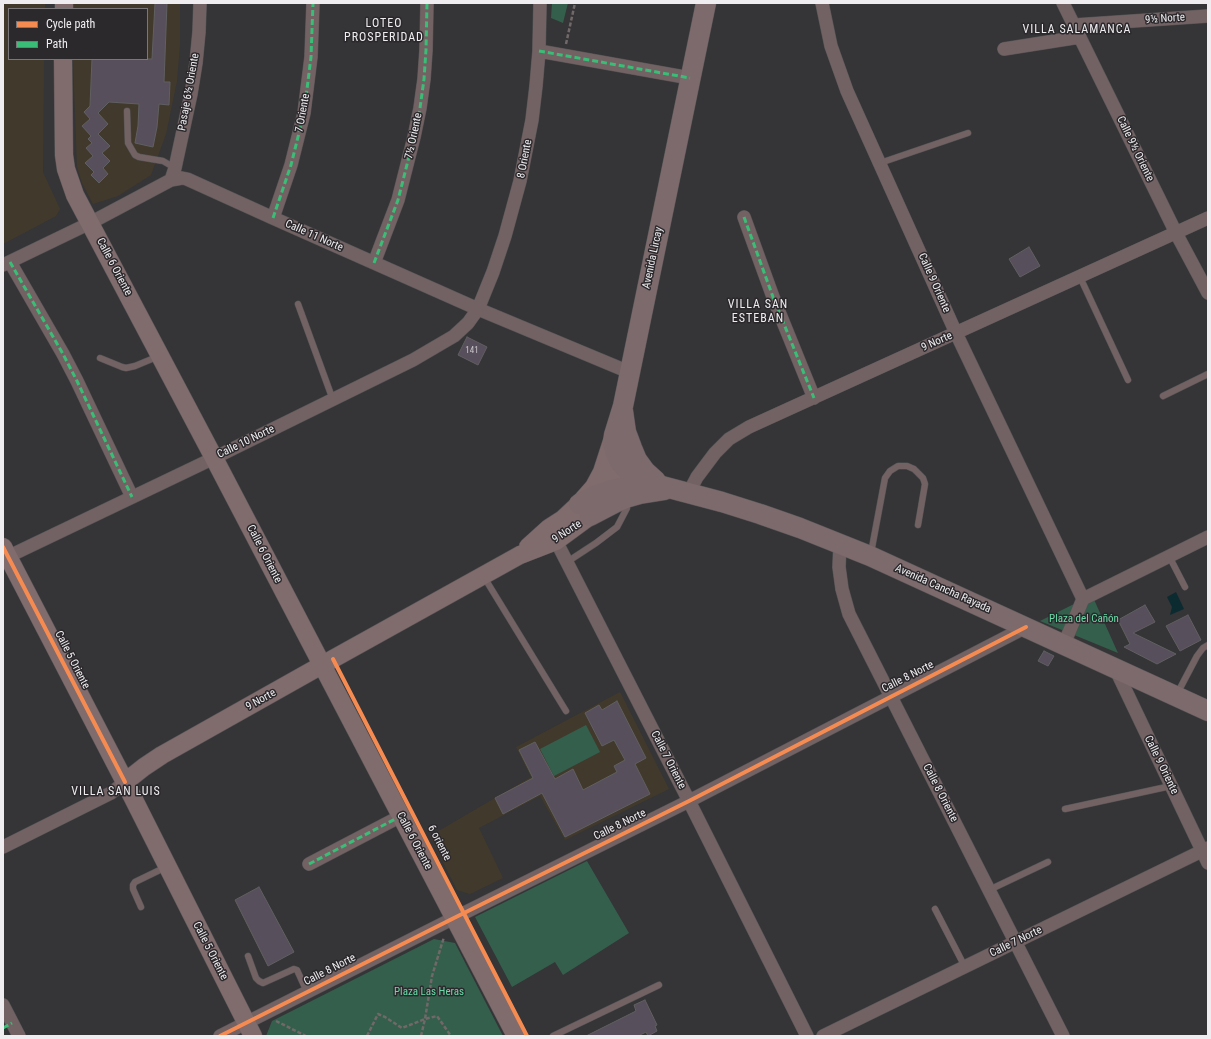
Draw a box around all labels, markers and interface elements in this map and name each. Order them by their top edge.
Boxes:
legend [8,8,148,60]
street label: 9½ Norte [1145,11,1185,27]
text: Cycle path [46,17,95,31]
district label: LOTEO PROSPERIDAD [344,17,424,45]
district label: VILLA SALAMANCA [1022,23,1132,37]
text: Path [46,37,68,51]
street label: Pasaje 6½ Oriente [176,52,202,132]
street label: 7 Oriente [293,92,313,134]
street label: 7½ Oriente [403,112,425,160]
street label: Calle 9½ Oriente [1113,114,1157,184]
street label: 8 Oriente [515,138,535,180]
street label: Calle 11 Norte [283,217,345,255]
street label: Avenida Lircay [640,226,666,290]
street label: Calle 6 Oriente [93,236,135,298]
street label: Calle 9 Oriente [915,251,953,315]
district label: VILLA SAN ESTEBAN [728,298,788,326]
street label: 9 Norte [920,329,954,355]
house number: 141 [465,346,479,356]
street label: Calle 10 Norte [215,422,277,462]
street label: 9 Norte [550,518,584,546]
street label: Calle 6 Oriente [244,523,284,585]
street label: Avenida Cancha Rayada [893,562,993,616]
park label: Plaza del Cañón [1049,612,1119,626]
street label: Calle 5 Oriente [52,629,92,691]
street label: Calle 8 Norte [880,658,936,696]
street label: 9 Norte [244,686,278,714]
street label: Calle 7 Oriente [648,729,688,791]
street label: Calle 9 Oriente [1141,734,1181,796]
street label: Calle 8 Oriente [920,762,960,824]
district label: VILLA SAN LUIS [71,785,161,799]
street label: Calle 8 Norte [592,807,648,843]
street label: Calle 6 Oriente [393,810,435,872]
street label: 6 oriente [424,823,454,863]
street label: Calle 5 Oriente [190,920,230,982]
street label: Calle 7 Norte [988,924,1044,960]
street label: Calle 8 Norte [302,951,358,989]
park label: Plaza Las Heras [394,985,464,999]

